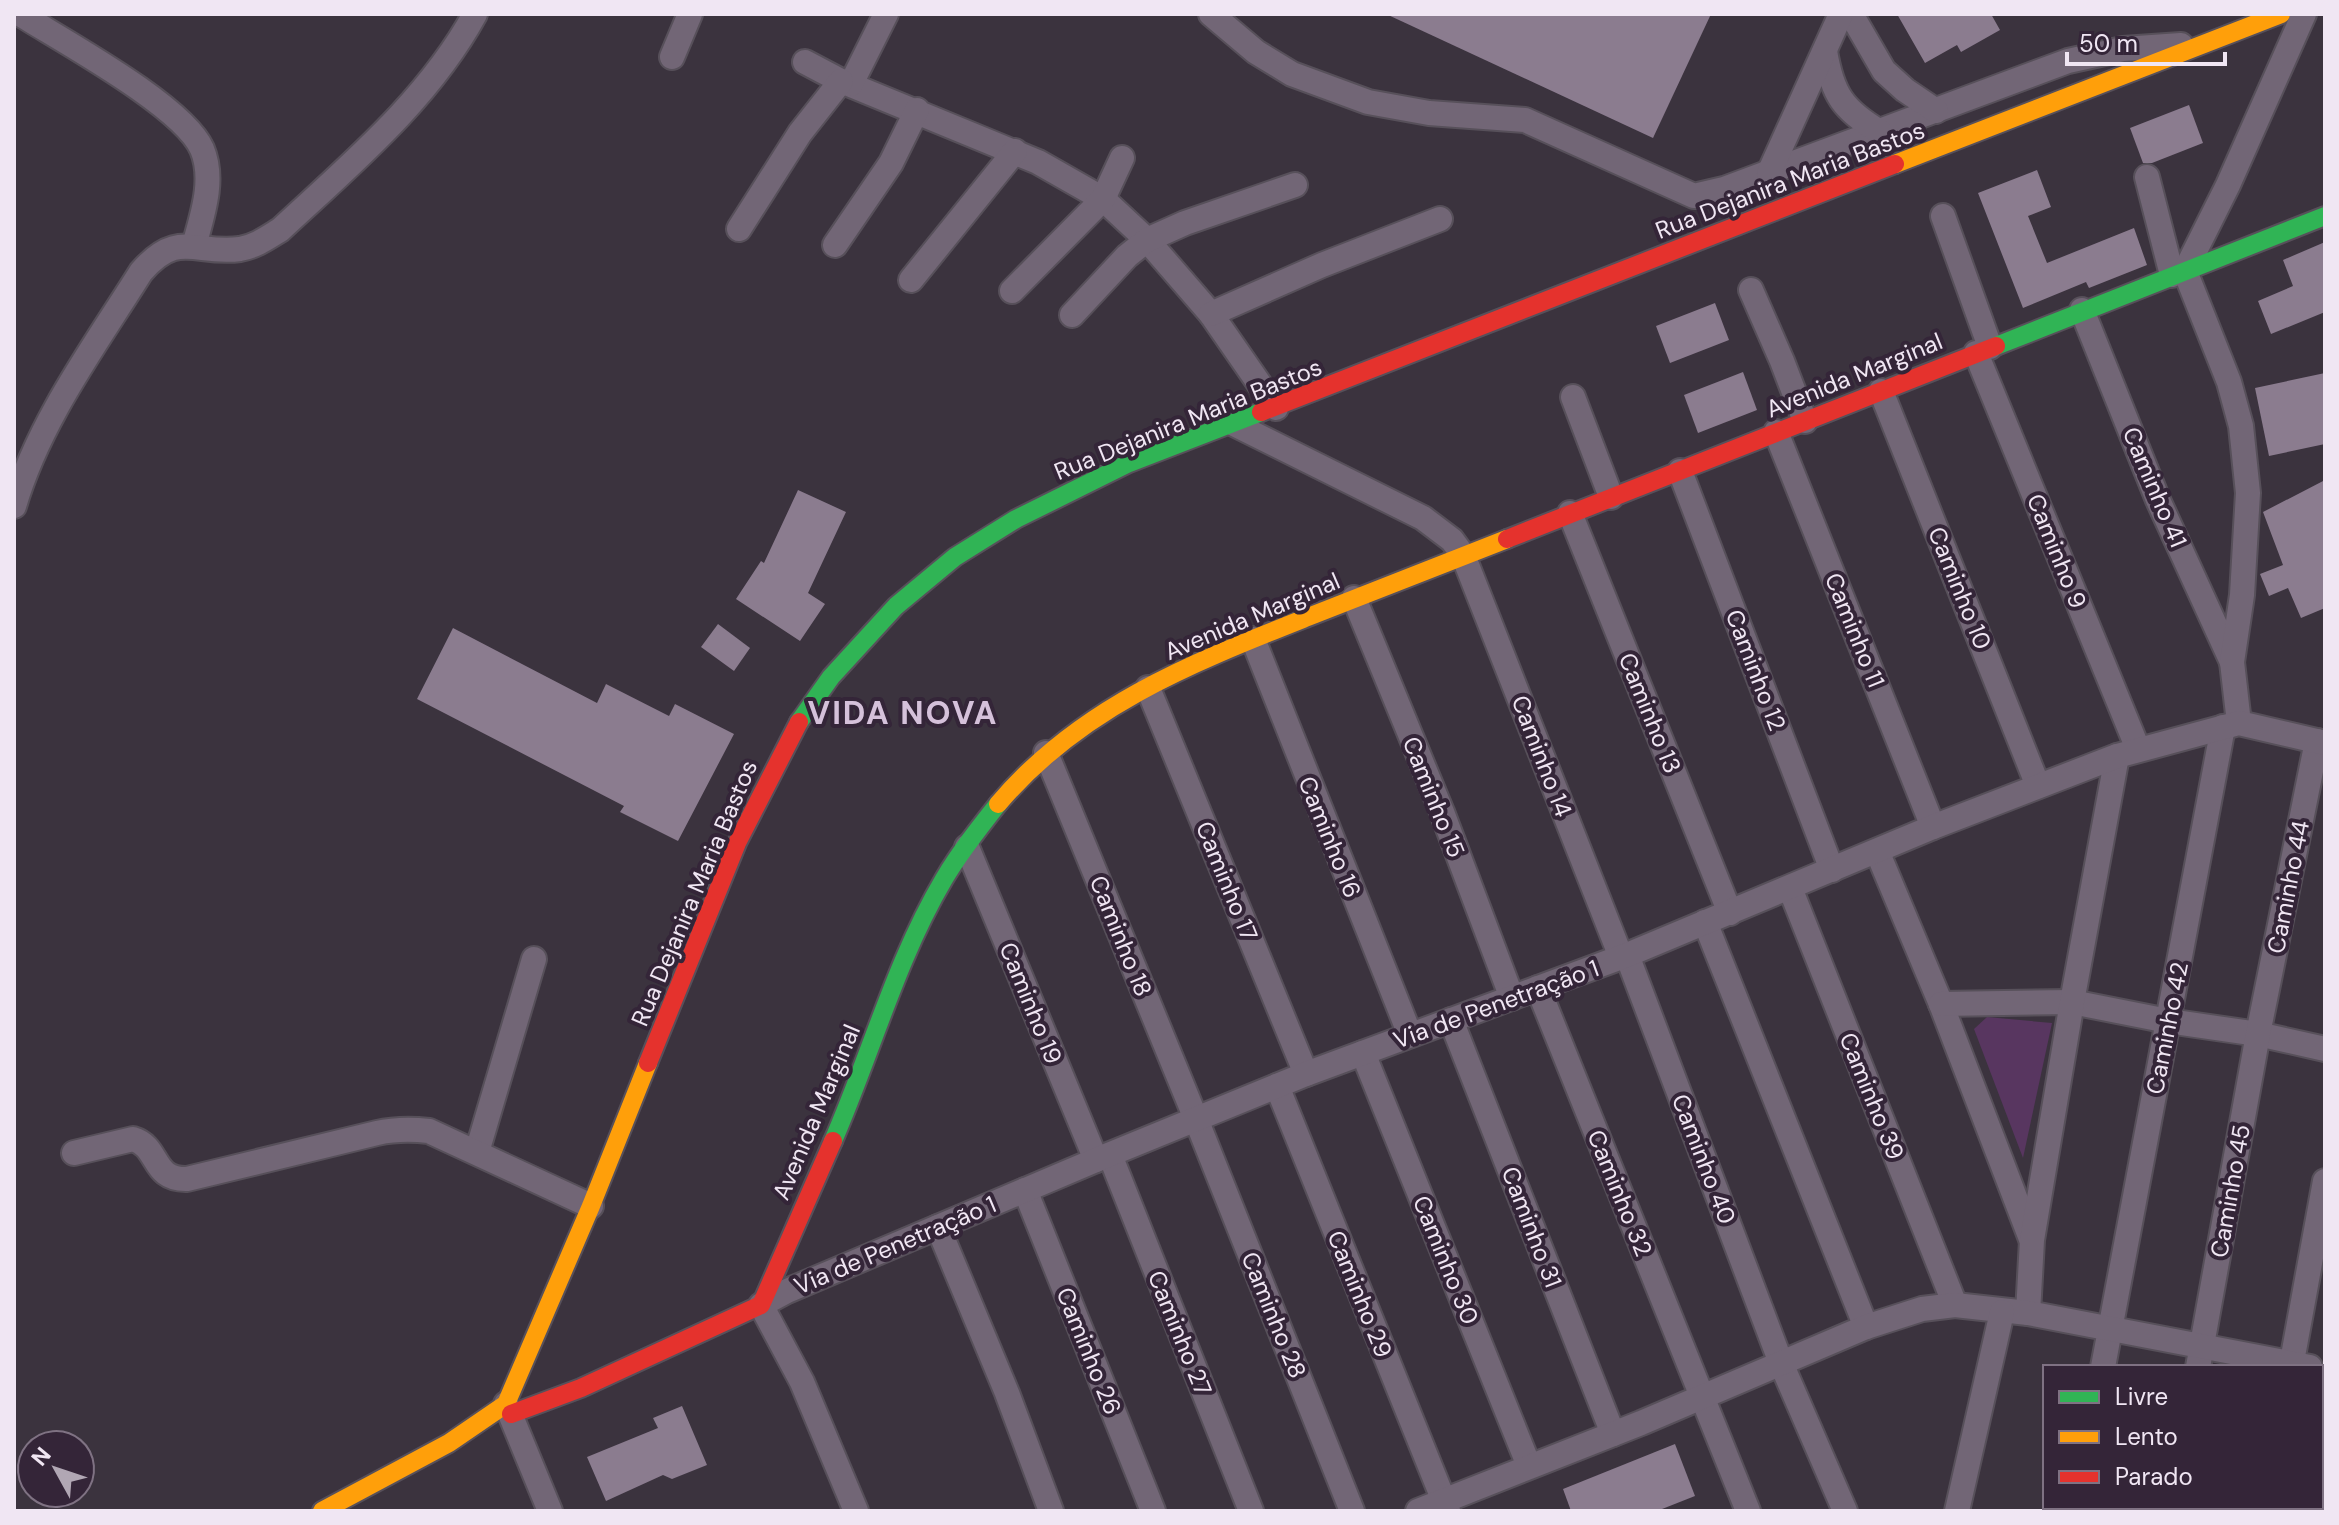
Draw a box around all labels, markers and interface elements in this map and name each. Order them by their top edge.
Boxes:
scale bar [2067,16,2225,66]
text: 50 m [2079,28,2138,59]
street label: Rua Dejanira Maria Bastos [1651,114,1929,246]
street label: Avenida Marginal [1761,325,1947,425]
street label: Rua Dejanira Maria Bastos [1050,351,1326,487]
street label: Caminho 41 [2116,422,2194,552]
street label: Caminho 9 [2020,489,2094,613]
street label: Caminho 10 [1921,522,1999,654]
street label: Avenida Marginal [1160,565,1344,667]
street label: Caminho 11 [1818,568,1892,692]
street label: Caminho 12 [1719,605,1793,735]
street label: Caminho 13 [1612,648,1688,778]
street label: Caminho 14 [1505,691,1579,821]
district label: VIDA NOVA [808,692,998,734]
street label: Caminho 15 [1396,732,1472,862]
street label: Rua Dejanira Maria Bastos [624,755,764,1031]
street label: Caminho 16 [1292,772,1368,902]
street label: Caminho 17 [1189,817,1265,945]
street label: Caminho 44 [2260,818,2316,956]
street label: Caminho 18 [1083,871,1159,1001]
street label: Caminho 19 [993,938,1069,1068]
street label: Via de Penetração 1 [1389,952,1603,1056]
street label: Caminho 42 [2139,959,2195,1097]
street label: Avenida Marginal [765,1020,867,1204]
street label: Caminho 39 [1832,1028,1912,1164]
street label: Caminho 40 [1665,1090,1743,1228]
street label: Caminho 45 [2203,1122,2257,1260]
street label: Caminho 32 [1581,1125,1659,1261]
street label: Caminho 31 [1495,1162,1569,1292]
street label: Via de Penetração 1 [789,1188,1001,1302]
street label: Caminho 30 [1406,1191,1486,1329]
street label: Caminho 29 [1320,1226,1400,1362]
street label: Caminho 28 [1235,1247,1313,1383]
street label: Caminho 27 [1141,1266,1219,1400]
street label: Caminho 26 [1049,1283,1129,1419]
legend [2043,1365,2323,1509]
text: Livre [2115,1381,2168,1412]
text: Lento [2115,1421,2178,1452]
north arrow [16,1429,96,1509]
text: N [25,1441,57,1472]
text: Parado [2115,1461,2193,1492]

